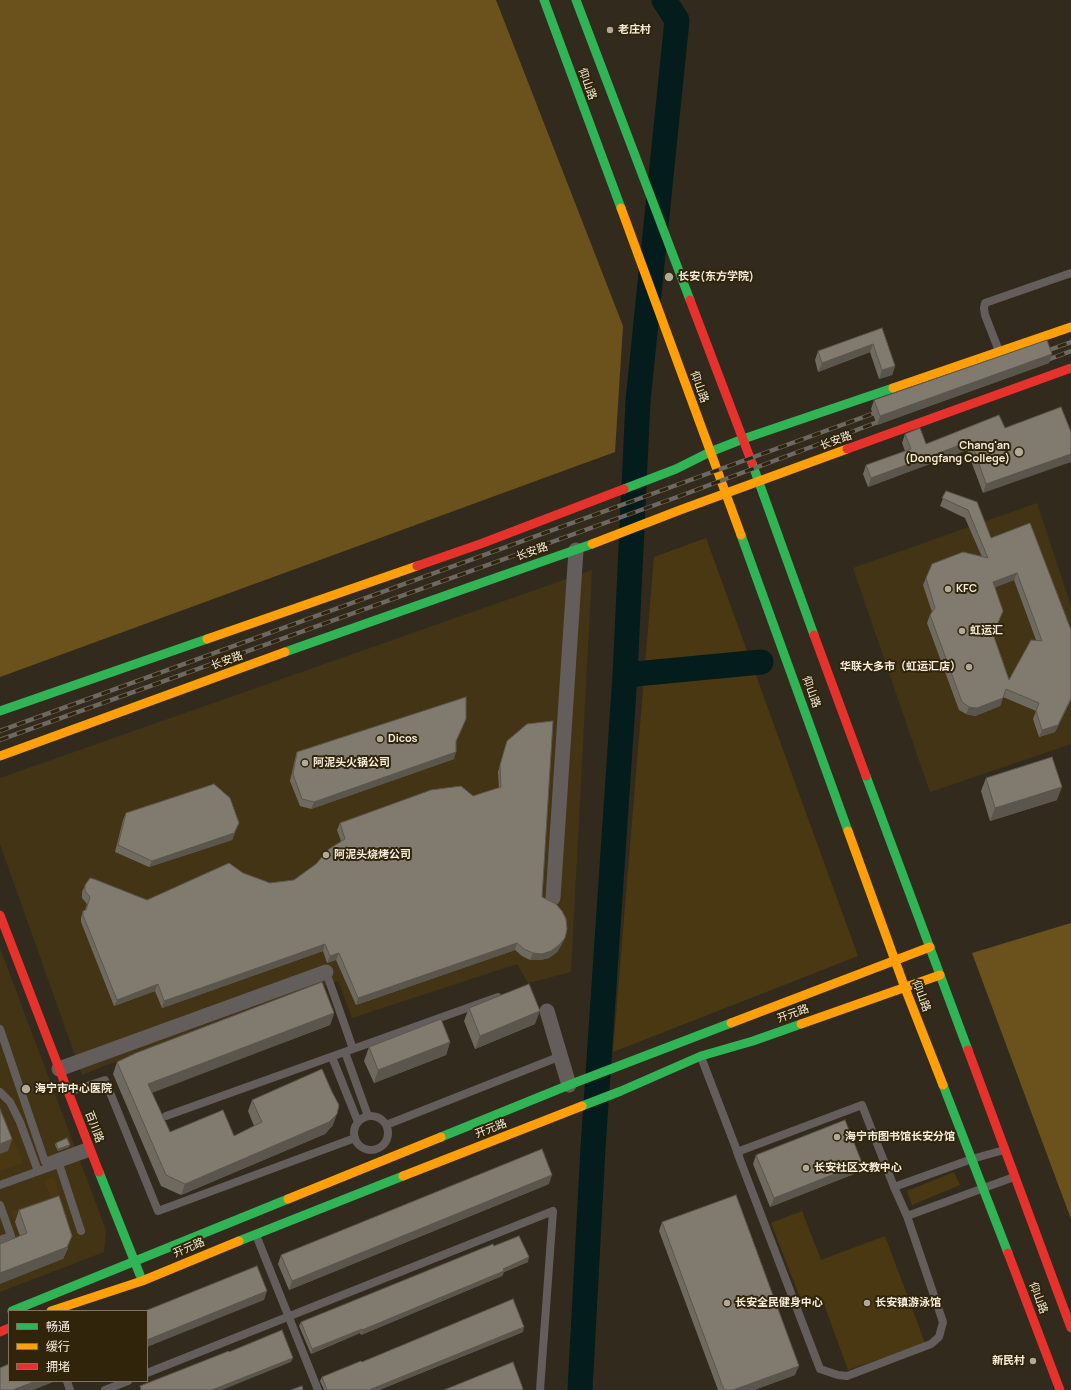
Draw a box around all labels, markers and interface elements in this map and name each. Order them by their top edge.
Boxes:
place label: 老庄村 [618,23,651,37]
marker: 老庄村 [605,25,615,35]
street label: 仰山路 [575,66,599,102]
place label: 长安(东方学院) [678,270,754,284]
marker: 长安(东方学院) [663,271,675,283]
street label: 仰山路 [687,369,711,405]
street label: 长安路 [818,429,854,453]
place label: Chang'an (Dongfang College) [905,439,1010,465]
marker: Chang'an (Dongfang College) [1013,446,1025,458]
street label: 长安路 [514,540,550,564]
place label: KFC [956,582,977,596]
marker: KFC [943,584,953,594]
place label: 虹运汇 [970,624,1003,638]
marker: 虹运汇 [957,626,967,636]
street label: 长安路 [209,649,245,673]
place label: 华联大多市（虹运汇店） [840,660,961,674]
marker: 华联大多市（虹运汇店） [964,662,974,672]
street label: 仰山路 [799,674,823,710]
place label: Dicos [388,732,418,746]
marker: Dicos [375,734,385,744]
place label: 阿泥头火锅公司 [313,756,390,770]
marker: 阿泥头火锅公司 [300,758,310,768]
place label: 阿泥头烧烤公司 [334,848,411,862]
marker: 阿泥头烧烤公司 [321,850,331,860]
street label: 仰山路 [909,978,933,1014]
street label: 开元路 [775,1002,811,1026]
place label: 海宁市中心医院 [35,1082,112,1096]
marker: 海宁市中心医院 [20,1083,32,1095]
street label: 百川路 [82,1109,106,1145]
street label: 开元路 [473,1117,509,1141]
place label: 海宁市图书馆长安分馆 [845,1130,955,1144]
marker: 海宁市图书馆长安分馆 [832,1132,842,1142]
place label: 长安社区文教中心 [814,1161,902,1175]
marker: 长安社区文教中心 [801,1163,811,1173]
street label: 开元路 [171,1235,207,1261]
street label: 仰山路 [1026,1280,1050,1316]
place label: 长安全民健身中心 [735,1296,823,1310]
place label: 长安镇游泳馆 [875,1296,941,1310]
marker: 长安全民健身中心 [722,1298,732,1308]
marker: 长安镇游泳馆 [862,1298,872,1308]
legend [8,1310,148,1382]
text: 畅通 [46,1318,70,1335]
text: 缓行 [46,1338,70,1355]
place label: 新民村 [992,1354,1025,1368]
marker: 新民村 [1028,1356,1038,1366]
text: 拥堵 [46,1358,70,1375]

